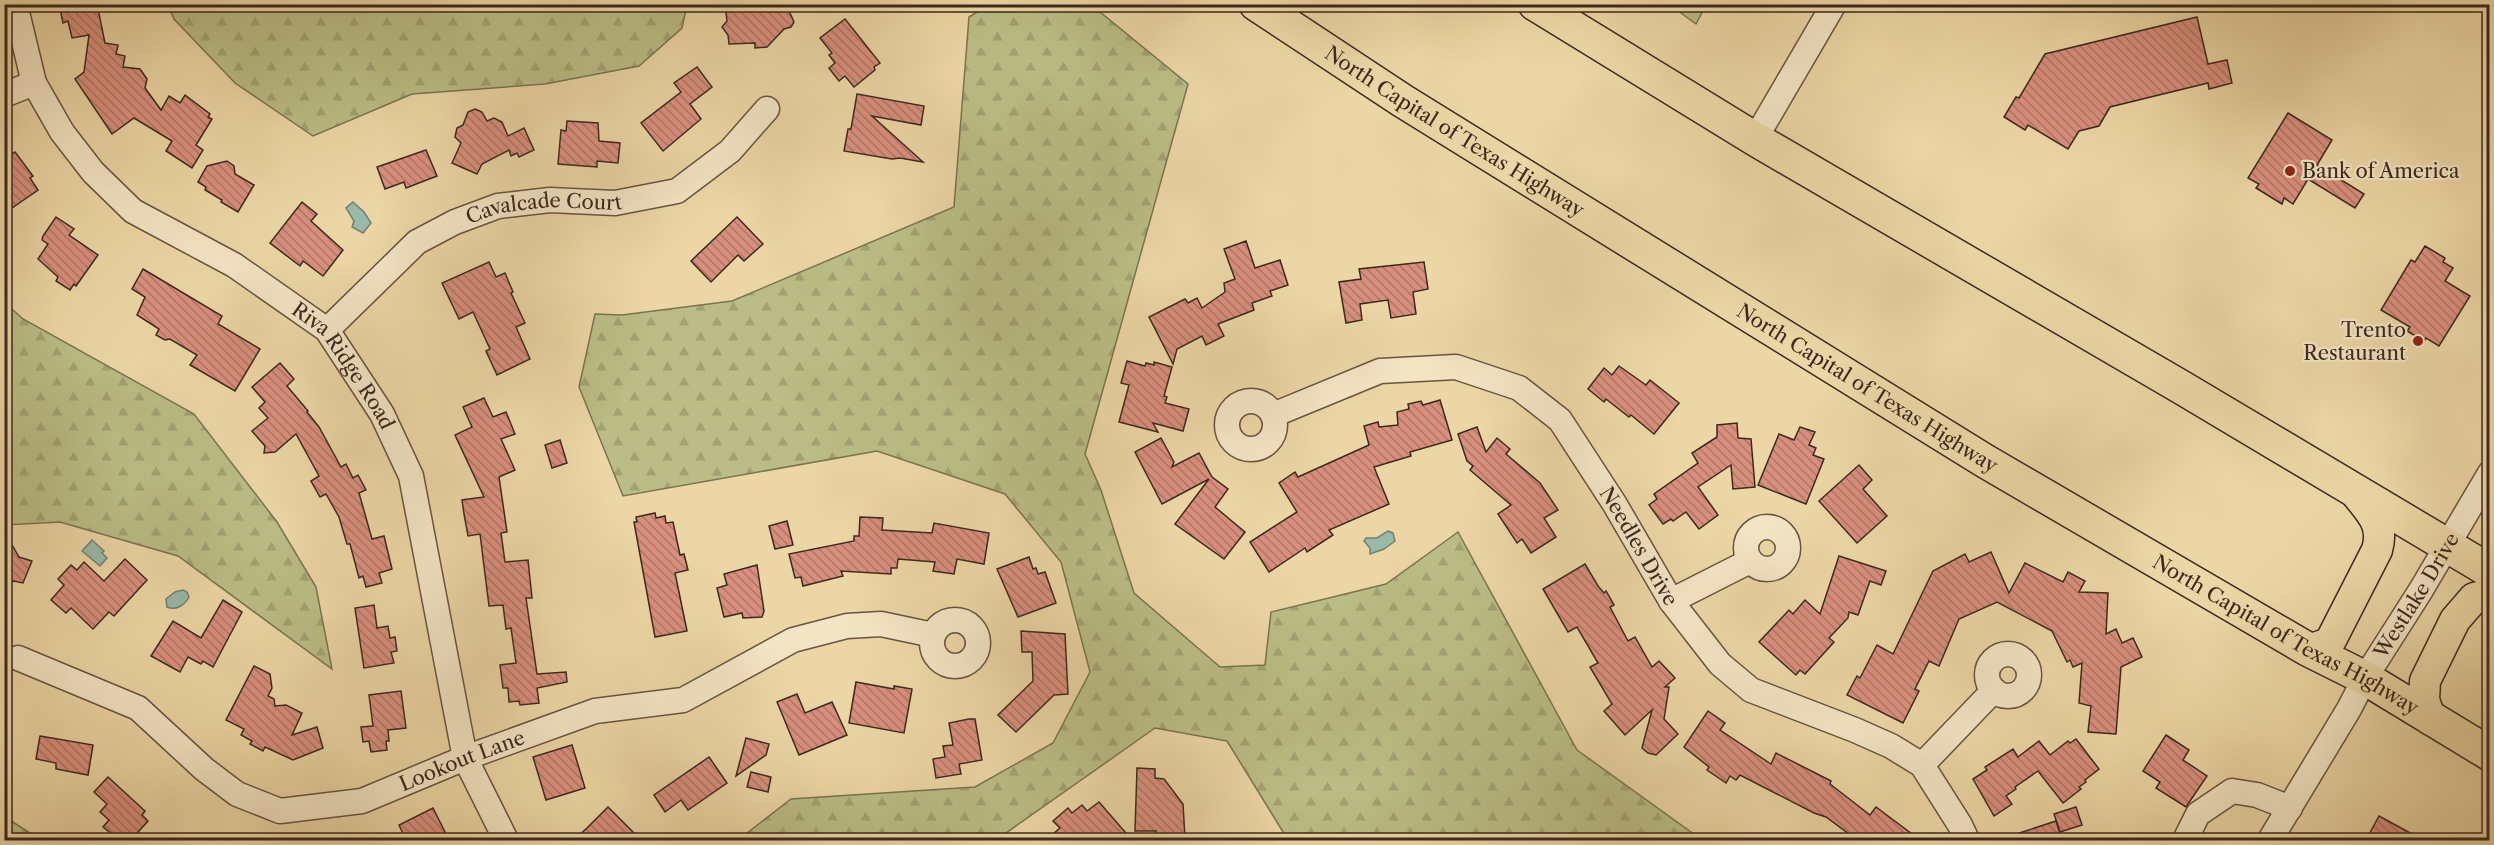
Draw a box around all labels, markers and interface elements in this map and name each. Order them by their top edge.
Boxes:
street label: North Capital of Texas Highway [1320,41,1589,223]
place label: Bank of America [2302,159,2460,183]
marker: Bank of America [2283,164,2297,178]
street label: Cavalcade Court [462,188,624,229]
street label: Riva Ridge Road [287,297,399,433]
street label: North Capital of Texas Highway [1733,299,2003,478]
place label: Trento Restaurant [2303,318,2406,365]
marker: Trento Restaurant [2411,334,2425,348]
street label: Needles Drive [1595,482,1683,610]
street label: Westlake Drive [2368,529,2464,664]
street label: North Capital of Texas Highway [2149,550,2424,720]
street label: Lookout Lane [396,725,528,796]

